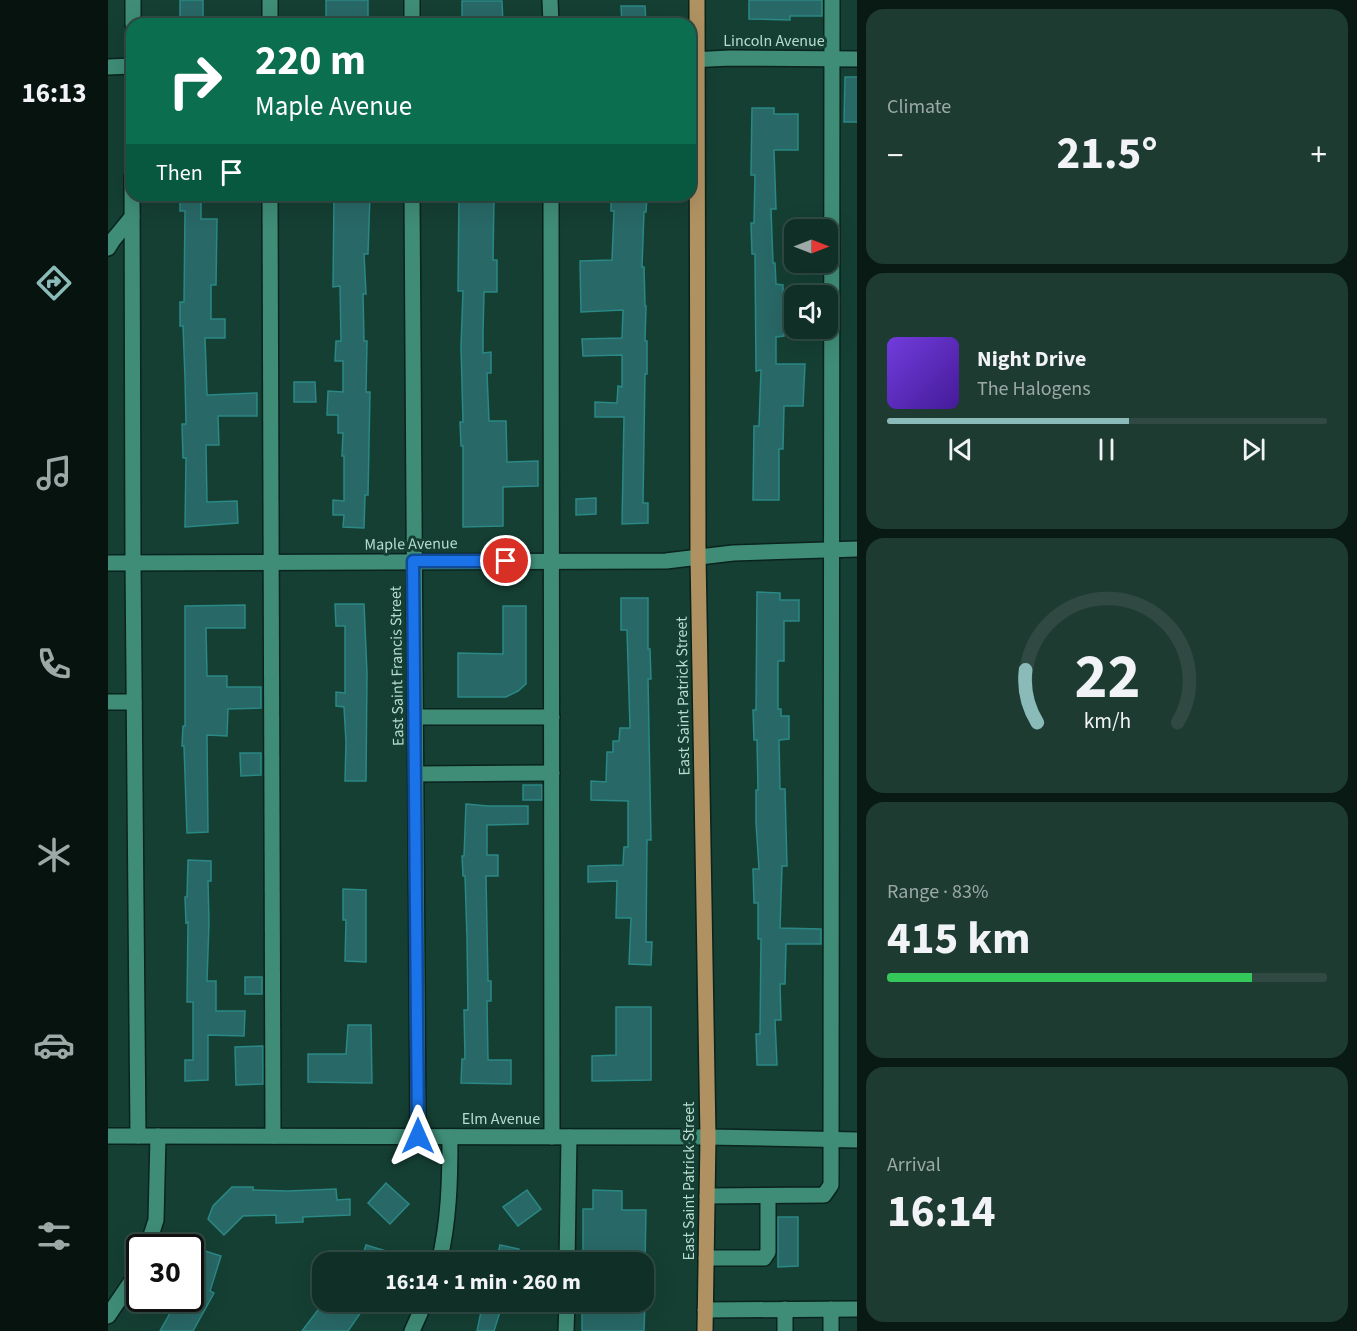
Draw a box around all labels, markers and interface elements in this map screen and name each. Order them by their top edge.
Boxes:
street label: Lincoln Avenue [723,30,825,52]
text: 220 m [255,31,366,91]
icon: right [156,42,234,120]
text: 16:13 [21,74,87,113]
text: Maple Avenue [255,87,412,126]
text: Climate [887,93,951,121]
text: 21.5° [1056,122,1158,186]
text: − [887,132,903,179]
text: + [1311,132,1327,179]
icon: arrive [215,156,248,189]
text: Then [156,157,203,189]
north arrow [784,219,838,273]
map controls [784,219,838,339]
icon: directions [33,262,75,304]
button: sound [784,285,838,339]
text: Night Drive [977,343,1086,375]
text: The Halogens [977,375,1091,403]
icon: previous [944,433,977,466]
icon: pause [1090,433,1123,466]
icon: next [1237,433,1270,466]
icon: music [33,452,75,494]
street label: Maple Avenue [364,532,458,556]
pin [480,535,531,586]
icon: arrive [489,544,522,577]
street label: East Saint Francis Street [385,585,409,746]
street label: East Saint Patrick Street [671,616,695,776]
text: 22 [1074,633,1140,722]
icon: phone [33,643,75,685]
text: km/h [1083,706,1131,737]
icon: climate [33,834,75,876]
text: Range · 83% [887,878,988,906]
text: 415 km [887,907,1031,971]
icon: car [33,1024,75,1066]
street label: East Saint Patrick Street [678,1101,700,1261]
position arrow [386,1104,450,1168]
street label: Elm Avenue [462,1108,540,1130]
text: Arrival [887,1151,941,1179]
text: 16:14 [887,1180,996,1244]
icon: filters [33,1215,75,1257]
speed limit sign: 30 [126,1234,204,1312]
text: 16:14 · 1 min · 260 m [385,1266,581,1298]

